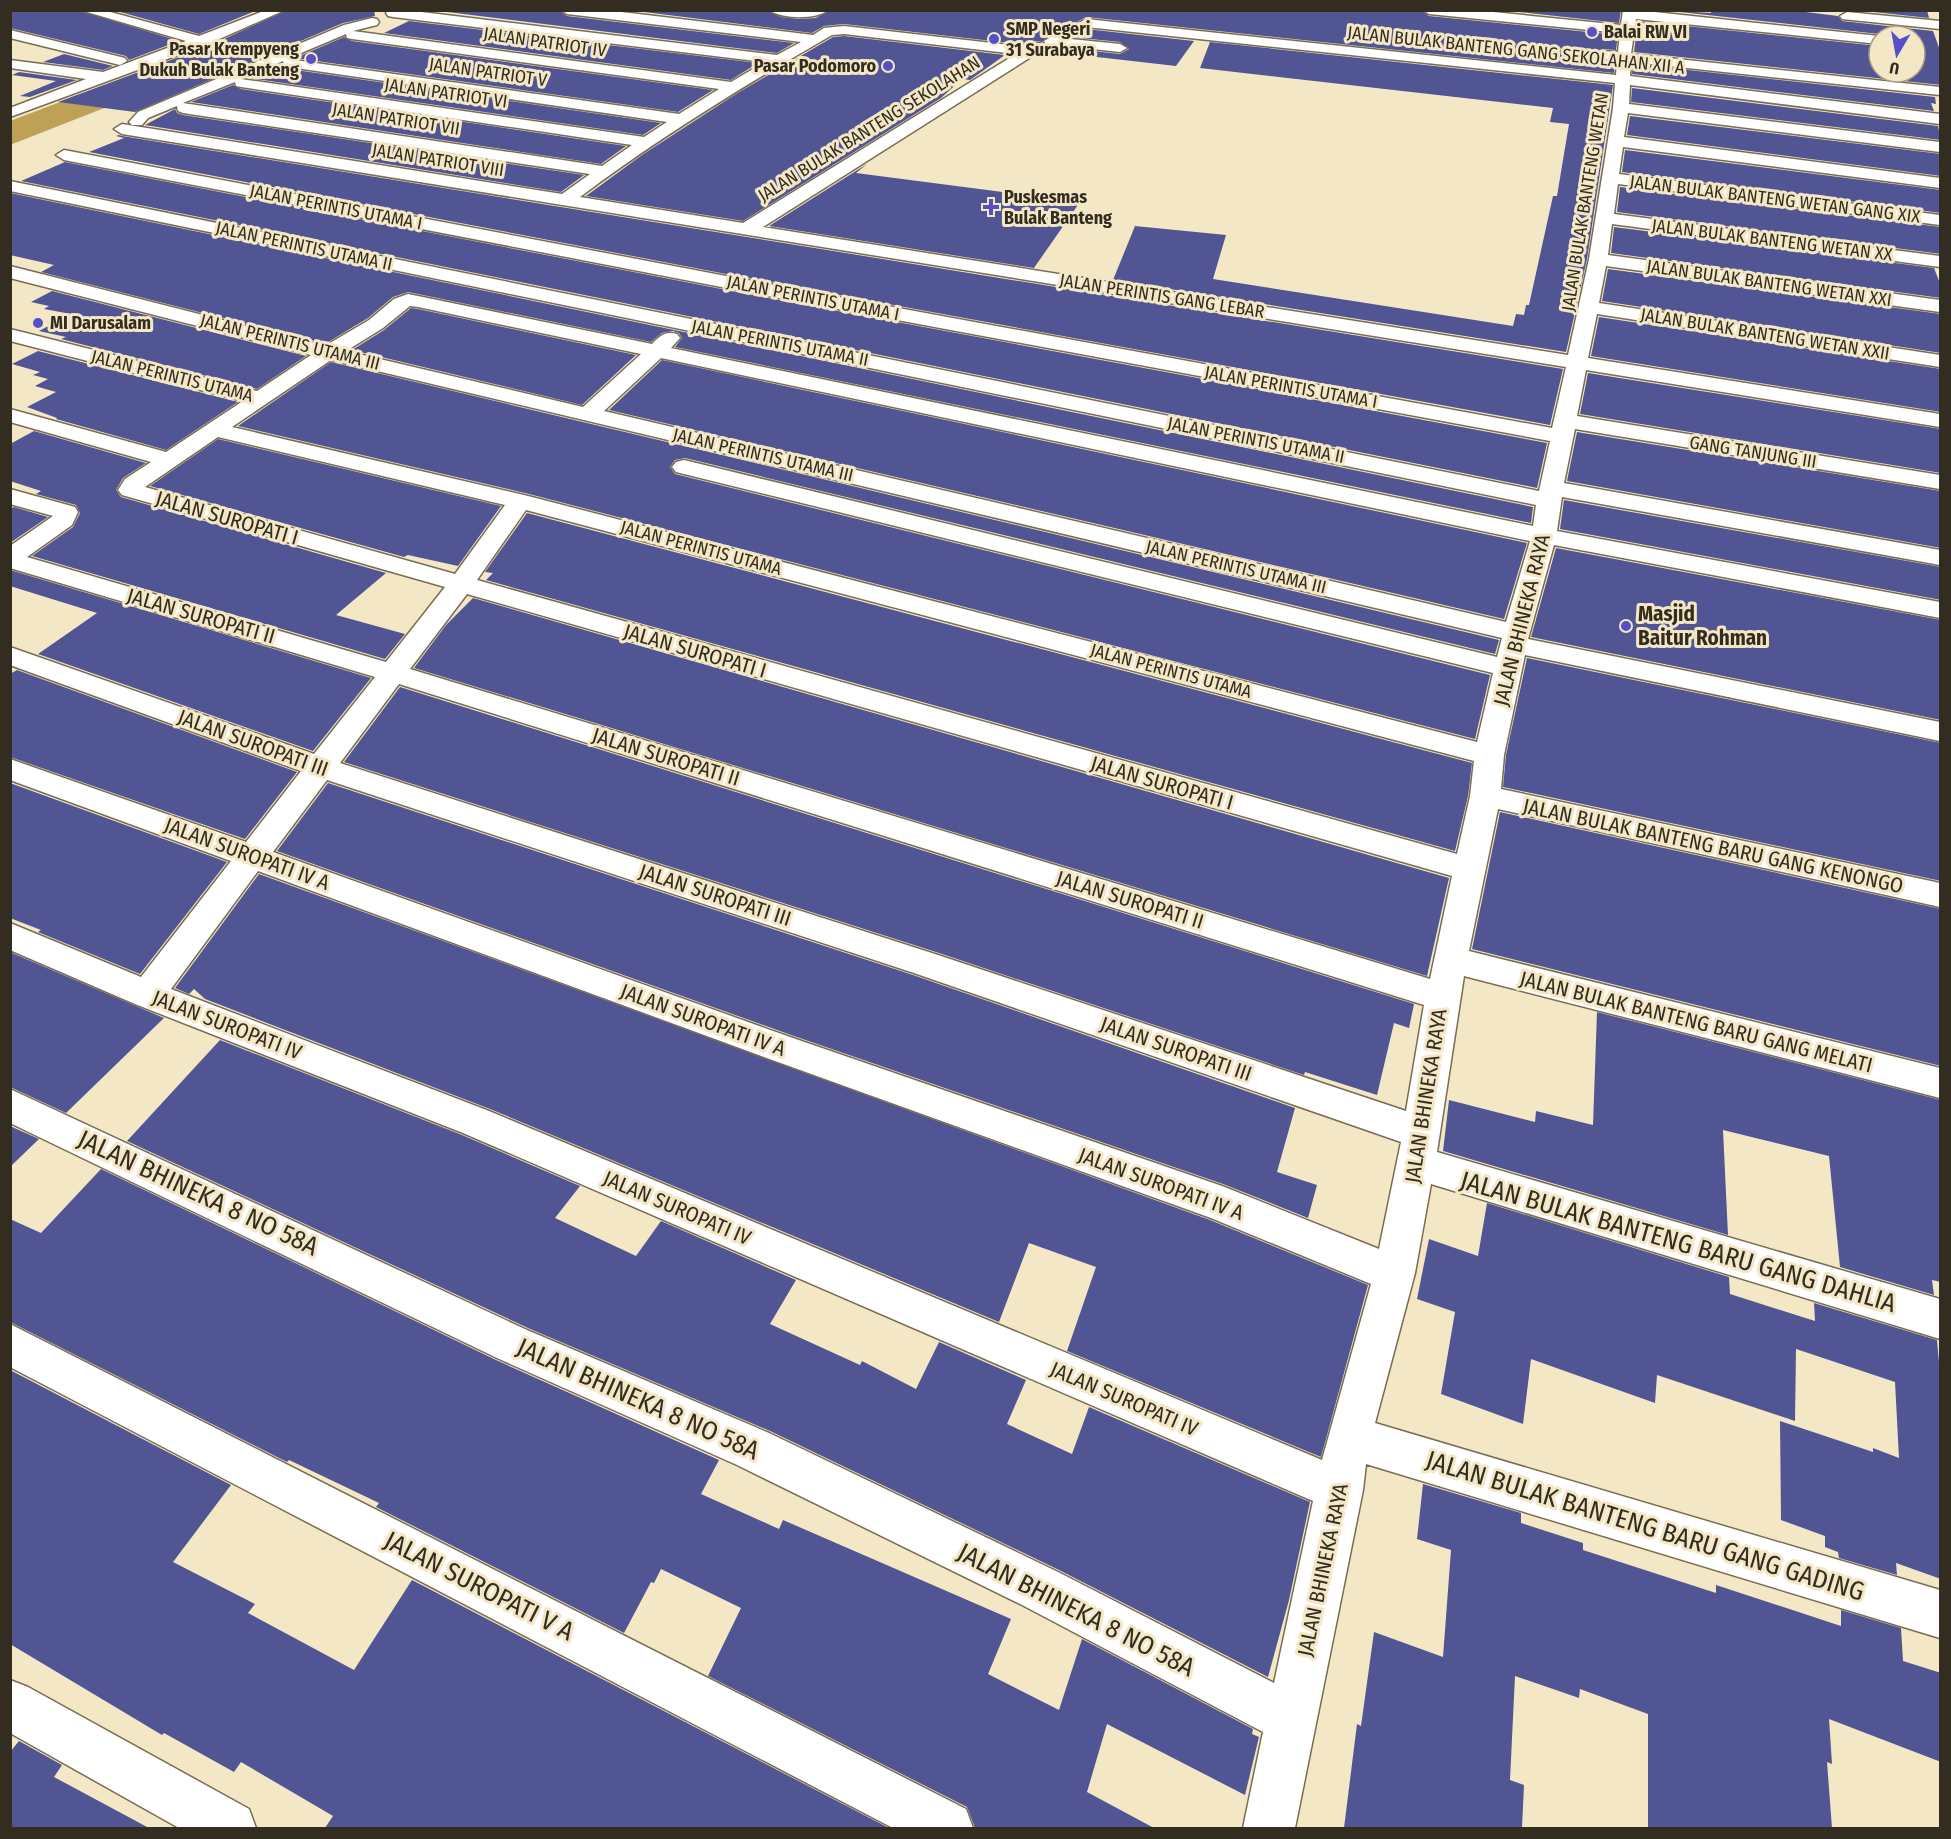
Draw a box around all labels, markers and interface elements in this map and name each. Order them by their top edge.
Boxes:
place label: SMP Negeri 31 Surabaya [1005,18,1095,61]
street label: JALAN BULAK BANTENG GANG SEKOLAHAN XII A [1346,21,1686,79]
place label: Balai RW VI [1604,21,1687,43]
street label: JALAN PATRIOT IV [482,22,609,62]
north arrow [1867,24,1927,84]
marker: Balai RW VI [1585,25,1599,39]
marker: SMP Negeri 31 Surabaya [987,32,1001,46]
place label: Pasar Krempyeng Dukuh Bulak Banteng [139,38,299,81]
street label: JALAN BULAK BANTENG SEKOLAHAN [754,51,984,207]
marker: Pasar Krempyeng Dukuh Bulak Banteng [304,52,318,66]
street label: JALAN PATRIOT V [427,53,549,91]
place label: Pasar Podomoro [754,55,876,77]
text: U [1888,58,1901,78]
marker: Pasar Podomoro [881,59,895,73]
street label: JALAN PATRIOT VI [383,73,509,113]
street label: JALAN BULAK BANTENG WETAN [1557,91,1613,313]
street label: JALAN PATRIOT VII [331,98,461,140]
street label: JALAN PATRIOT VIII [370,139,506,181]
street label: JALAN BULAK BANTENG WETAN GANG XIX [1628,170,1922,228]
street label: JALAN PERINTIS UTAMA I [248,179,424,235]
place label: Puskesmas Bulak Banteng [1004,186,1112,229]
marker: Puskesmas Bulak Banteng [982,198,1000,216]
street label: JALAN BULAK BANTENG WETAN XX [1650,214,1894,266]
street label: JALAN PERINTIS UTAMA II [214,217,394,275]
street label: JALAN BULAK BANTENG WETAN XXI [1645,255,1893,311]
street label: JALAN PERINTIS GANG LEBAR [1058,269,1266,323]
street label: JALAN PERINTIS UTAMA I [725,270,901,326]
street label: JALAN BULAK BANTENG WETAN XXII [1639,303,1891,365]
street label: JALAN PERINTIS UTAMA III [198,309,382,375]
place label: MI Darusalam [50,312,151,334]
street label: JALAN PERINTIS UTAMA II [690,315,870,371]
marker: MI Darusalam [31,316,45,330]
street label: JALAN PERINTIS UTAMA [89,345,256,407]
street label: JALAN PERINTIS UTAMA I [1203,361,1379,413]
street label: JALAN PERINTIS UTAMA II [1166,412,1346,468]
street label: JALAN PERINTIS UTAMA III [671,424,855,486]
street label: GANG TANJUNG III [1688,431,1818,473]
street label: JALAN SUROPATI I [153,485,301,551]
street label: JALAN PERINTIS UTAMA [618,516,785,580]
street label: JALAN BHINEKA RAYA [1488,531,1556,709]
street label: JALAN PERINTIS UTAMA III [1144,536,1328,598]
street label: JALAN SUROPATI II [124,582,278,650]
place label: Masjid Baitur Rohman [1638,601,1767,651]
street label: JALAN SUROPATI I [621,618,769,684]
marker: Masjid Baitur Rohman [1619,619,1633,633]
street label: JALAN PERINTIS UTAMA [1088,639,1255,703]
street label: JALAN SUROPATI III [174,704,332,782]
street label: JALAN SUROPATI II [589,722,743,792]
street label: JALAN SUROPATI I [1088,750,1236,816]
street label: JALAN BULAK BANTENG BARU GANG KENONGO [1520,793,1906,899]
street label: JALAN SUROPATI IV A [161,812,333,896]
street label: JALAN SUROPATI III [636,858,794,932]
street label: JALAN SUROPATI II [1053,865,1207,935]
street label: JALAN BULAK BANTENG BARU GANG MELATI [1517,966,1875,1078]
street label: JALAN SUROPATI IV A [617,978,789,1062]
street label: JALAN SUROPATI IV [149,985,306,1066]
street label: JALAN BHINEKA RAYA [1399,1007,1453,1185]
street label: JALAN SUROPATI III [1097,1011,1255,1087]
street label: JALAN BHINEKA 8 NO 58A [73,1124,324,1263]
street label: JALAN SUROPATI IV A [1075,1142,1247,1226]
street label: JALAN SUROPATI IV [599,1165,755,1251]
street label: JALAN BULAK BANTENG BARU GANG DAHLIA [1457,1165,1900,1319]
street label: JALAN BHINEKA 8 NO 58A [512,1332,764,1467]
street label: JALAN SUROPATI IV [1046,1356,1202,1442]
street label: JALAN BULAK BANTENG BARU GANG GADING [1422,1444,1868,1608]
street label: JALAN BHINEKA RAYA [1292,1481,1354,1659]
street label: JALAN SUROPATI V A [379,1525,579,1647]
street label: JALAN BHINEKA 8 NO 58A [952,1537,1200,1683]

